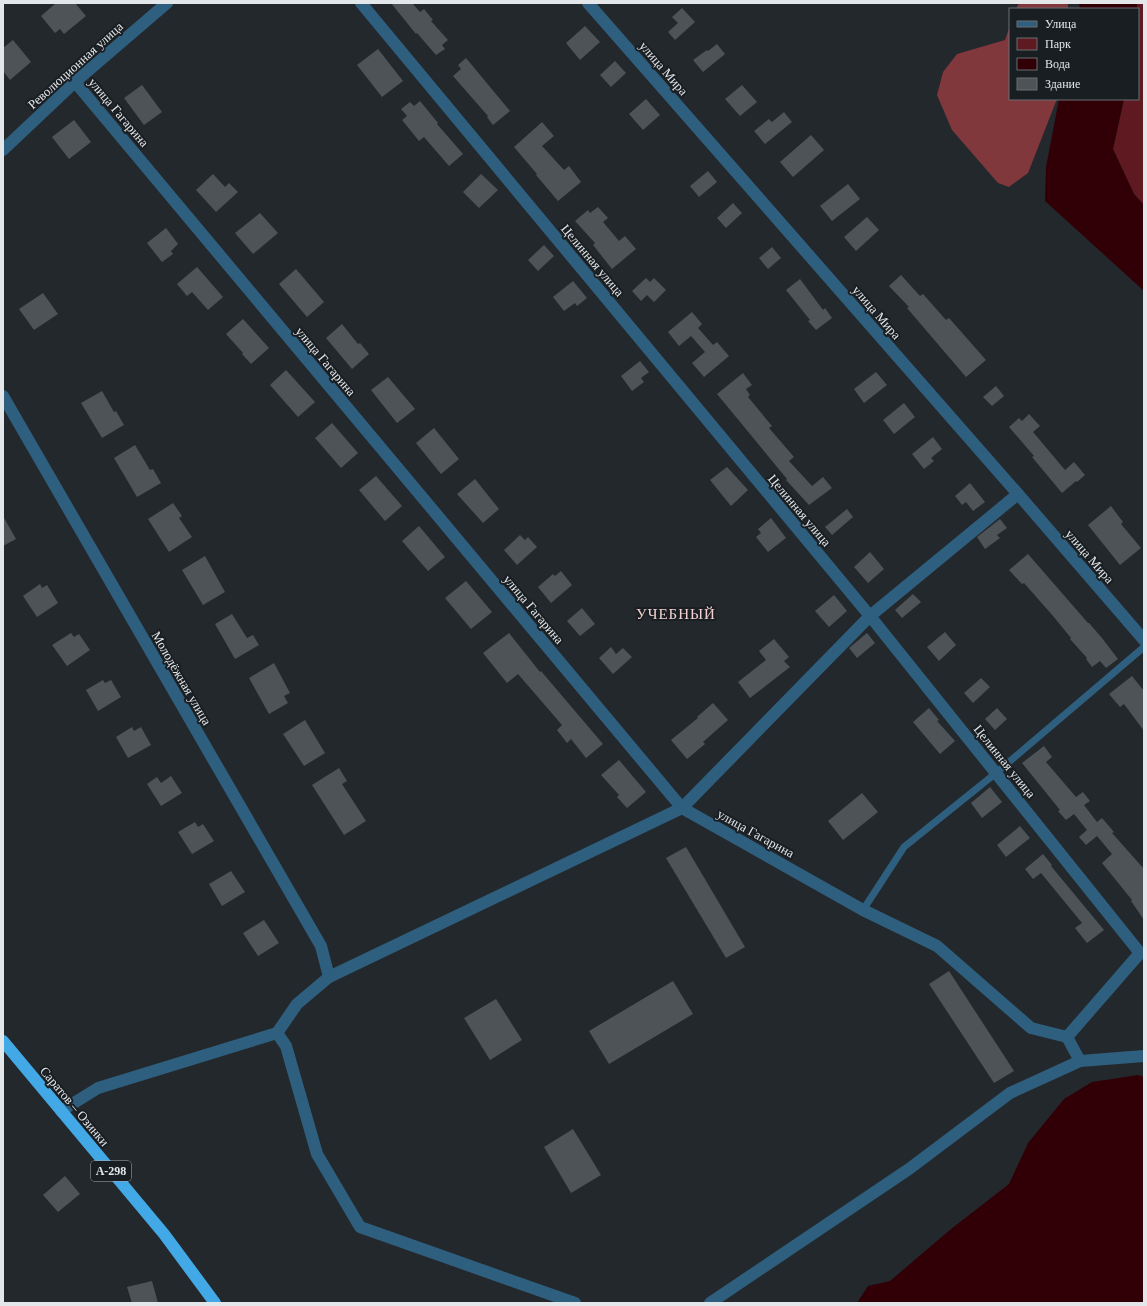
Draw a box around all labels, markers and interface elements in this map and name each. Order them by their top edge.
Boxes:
legend [1009,8,1139,100]
text: Улица [1045,17,1077,31]
street label: Революционная улица [25,19,126,112]
text: Парк [1045,37,1071,51]
street label: улица Мира [636,38,691,98]
text: Вода [1045,57,1071,71]
street label: улица Гагарина [85,75,152,150]
text: Здание [1045,77,1080,91]
street label: Целинная улица [558,221,627,300]
street label: улица Мира [849,282,904,342]
street label: улица Гагарина [292,324,359,399]
street label: Целинная улица [765,471,834,550]
street label: улица Мира [1062,526,1117,586]
street label: улица Гагарина [500,572,567,647]
district label: УЧЕБНЫЙ [636,606,716,622]
street label: Молодёжная улица [149,629,215,728]
street label: Целинная улица [971,722,1039,801]
street label: улица Гагарина [715,806,797,861]
street label: Саратов – Озинки [37,1063,112,1149]
road number: А-298 [91,1161,131,1181]

